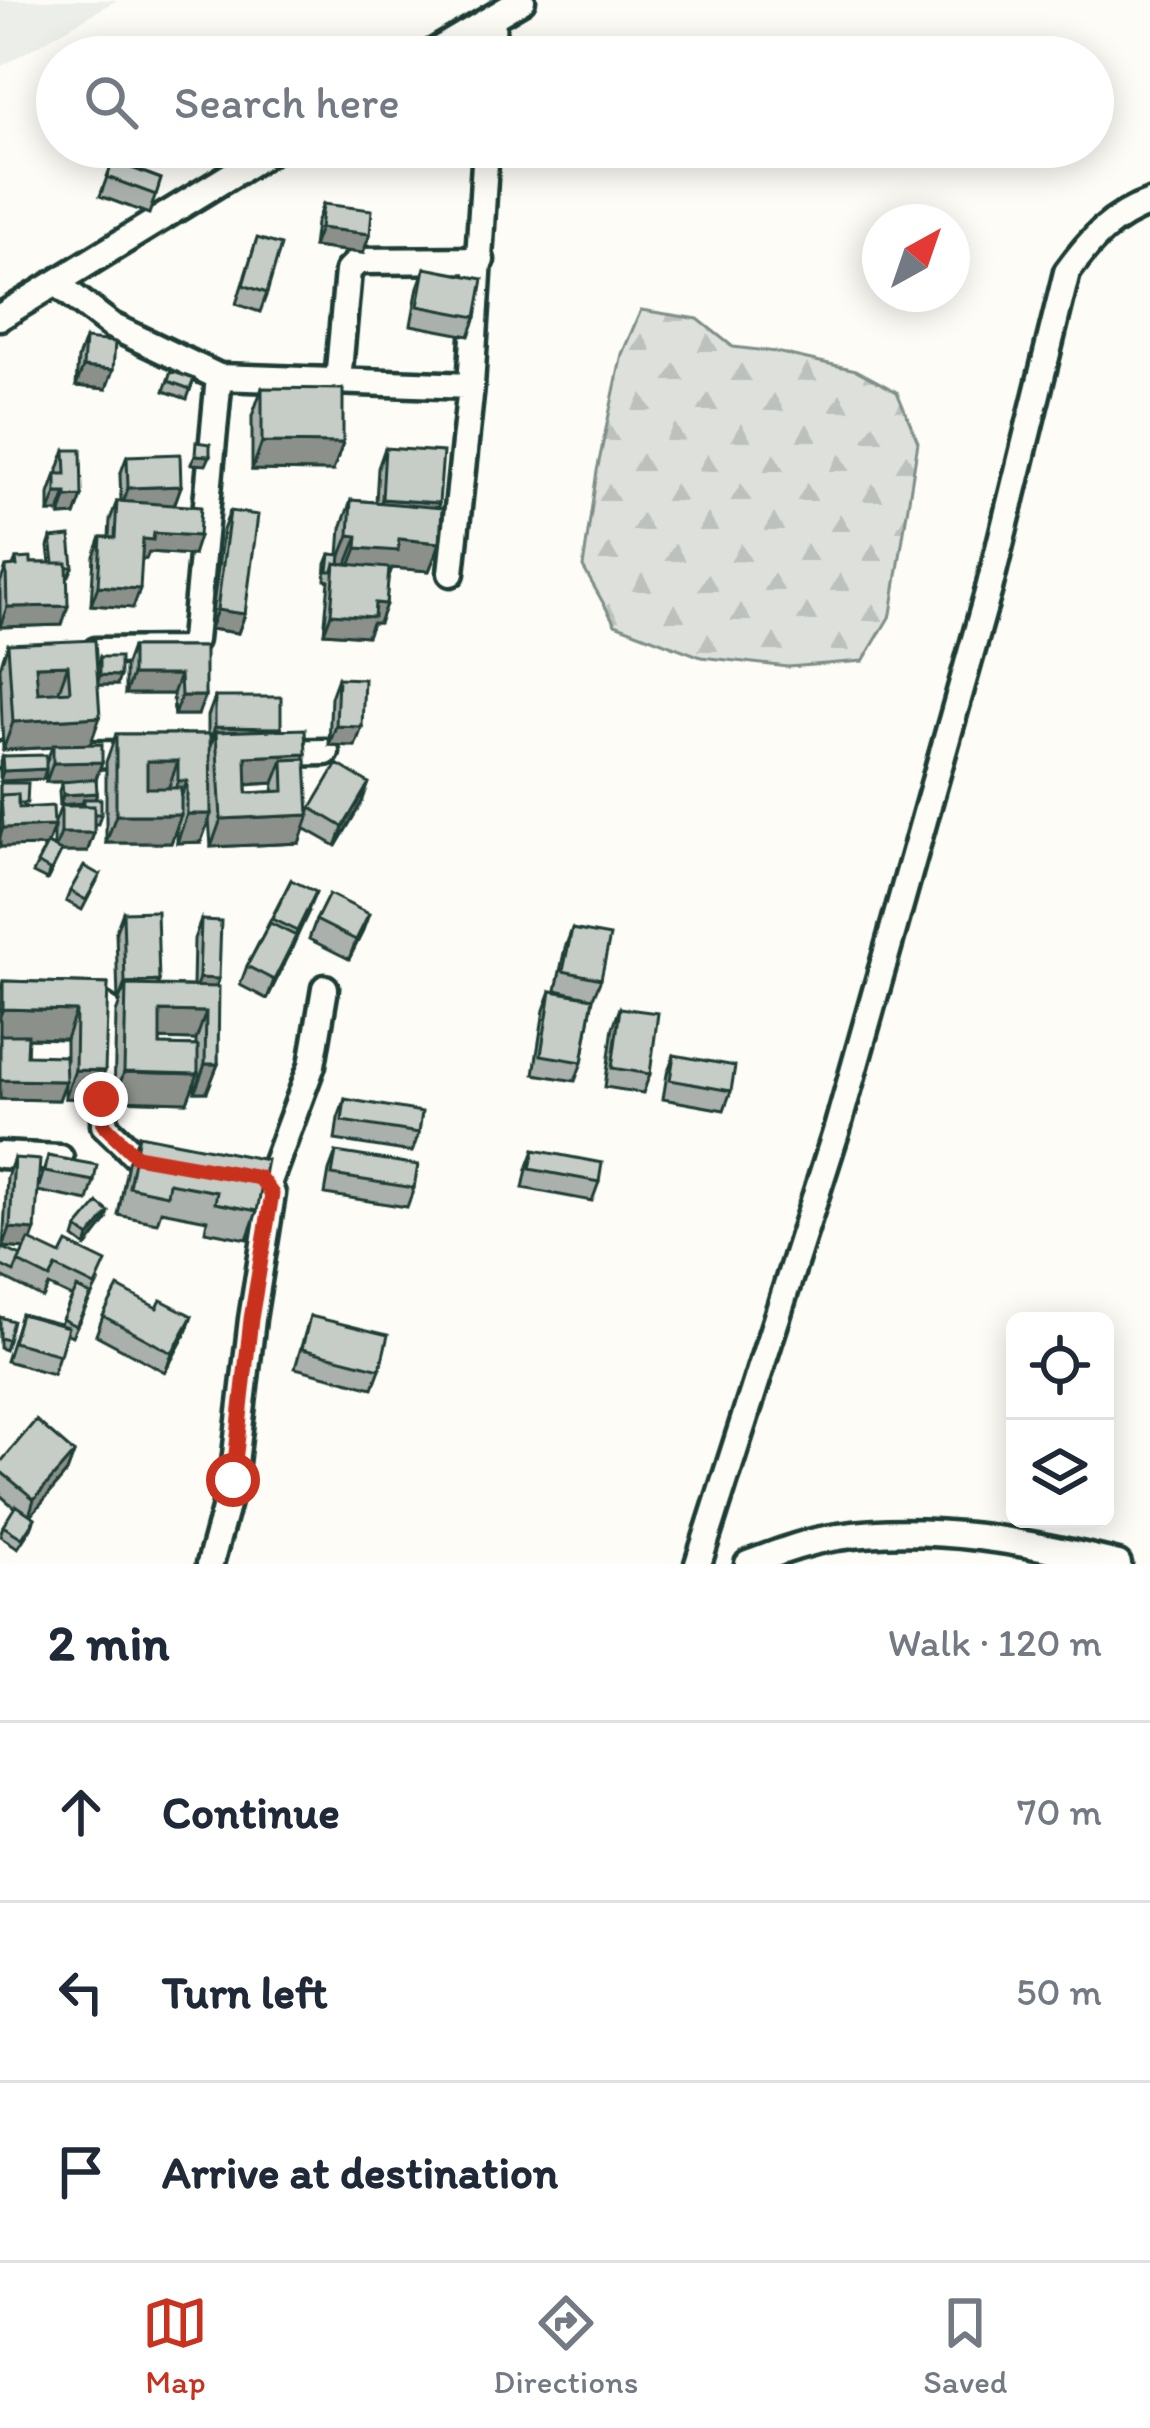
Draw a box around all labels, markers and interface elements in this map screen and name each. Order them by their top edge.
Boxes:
search box [36,36,1114,168]
icon: search [78,69,144,135]
text: Search here [174,75,400,129]
north arrow [862,204,970,312]
route end [74,1072,128,1126]
map controls [1006,1312,1114,1528]
button: locate [1006,1312,1114,1420]
button: layers [1006,1420,1114,1528]
route start [206,1453,260,1507]
text: 2 min [48,1612,169,1673]
text: Walk · 120 m [888,1619,1102,1666]
icon: ahead [48,1779,114,1845]
text: Continue [162,1785,340,1839]
text: 70 m [1017,1788,1102,1835]
icon: left [48,1959,114,2025]
text: Turn left [162,1965,328,2019]
text: 50 m [1016,1968,1102,2015]
icon: arrive [48,2139,114,2205]
text: Arrive at destination [162,2145,558,2199]
tab: Map [142,2290,208,2401]
tab: Directions [493,2290,638,2401]
tab: Saved [923,2290,1008,2401]

